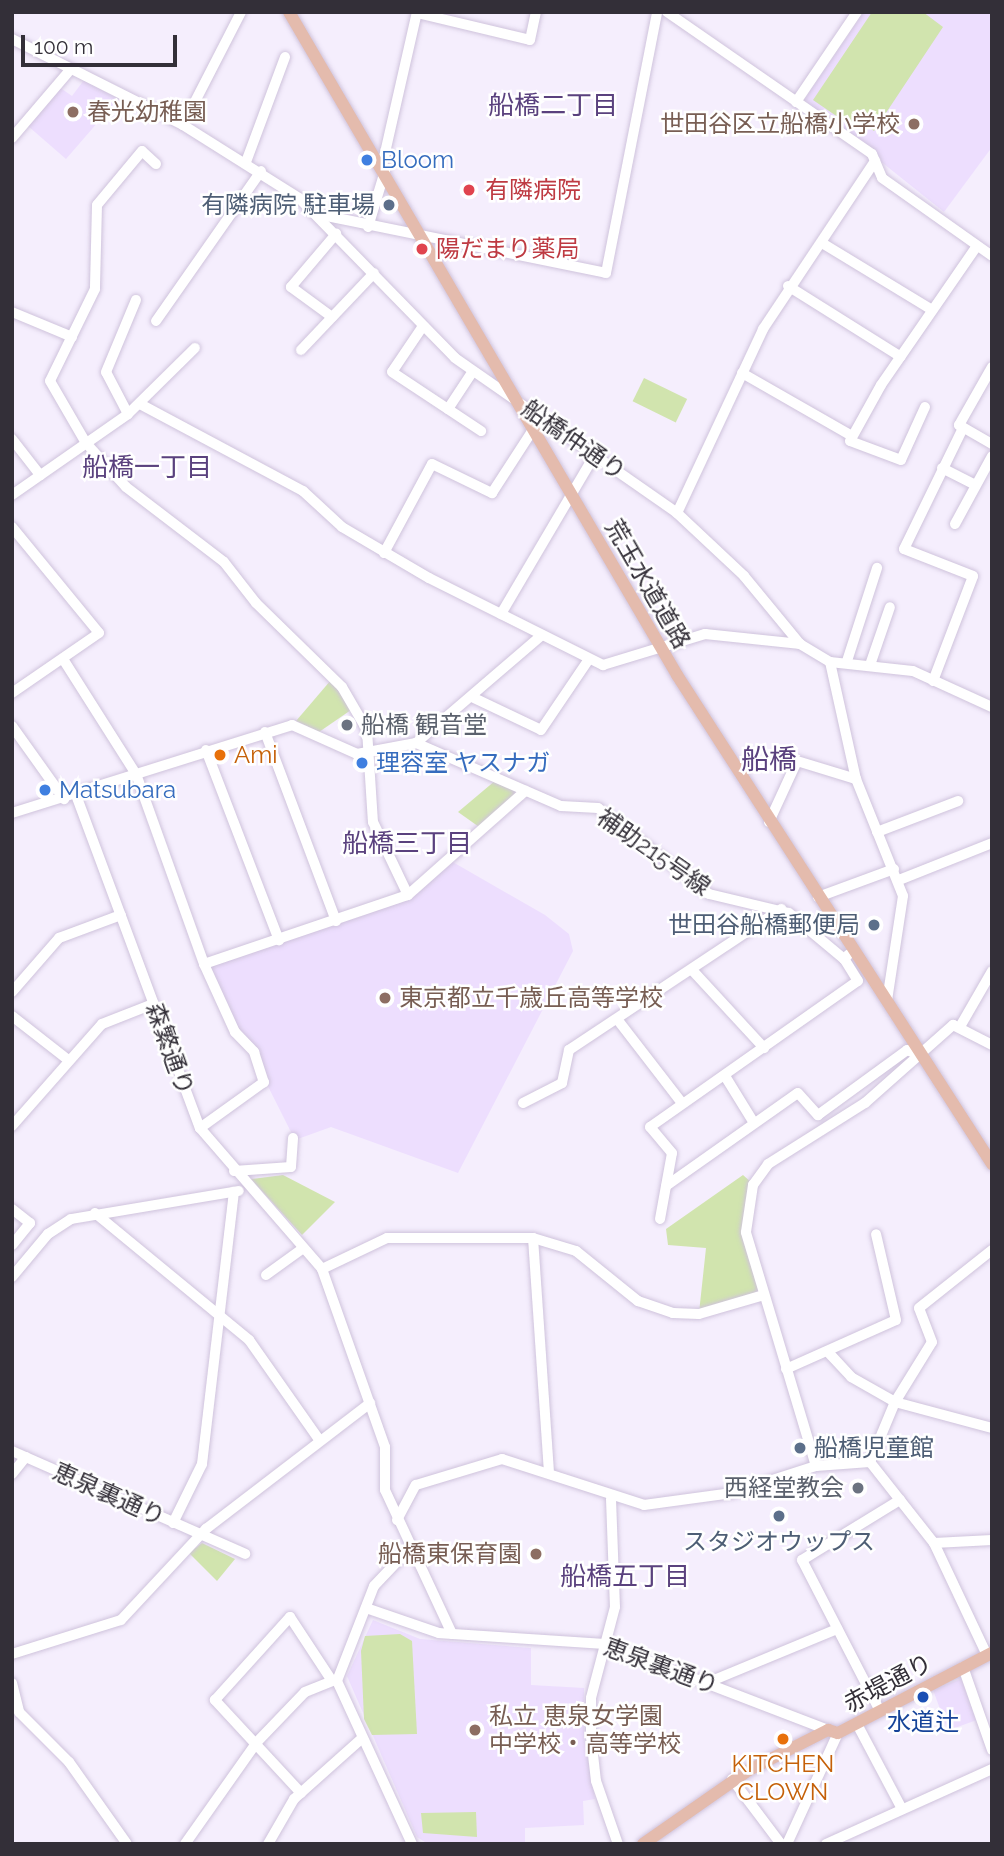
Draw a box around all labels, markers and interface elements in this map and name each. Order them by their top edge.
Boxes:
scale bar [24,21,180,65]
text: 100 m [34,34,93,59]
district label: 船橋二丁目 [488,90,618,122]
place label: 春光幼稚園 [87,98,207,126]
marker: 春光幼稚園 [65,104,81,120]
place label: 世田谷区立船橋小学校 [660,110,900,138]
marker: 世田谷区立船橋小学校 [906,116,922,132]
place label: Bloom [381,146,454,174]
marker: Bloom [359,152,375,168]
place label: 有隣病院 [485,176,581,204]
marker: 有隣病院 [459,180,479,200]
place label: 有隣病院 駐車場 [201,191,375,219]
marker: 有隣病院 駐車場 [381,197,397,213]
place label: 陽だまり薬局 [436,235,580,263]
marker: 陽だまり薬局 [414,241,430,257]
street label: 船橋仲通り [517,394,631,486]
district label: 船橋一丁目 [82,452,212,484]
street label: 荒玉水道道路 [600,514,696,654]
place label: 船橋 観音堂 [361,711,487,739]
marker: 船橋 観音堂 [339,717,355,733]
place label: Ami [234,741,278,769]
district label: 船橋 [741,743,797,777]
marker: Ami [212,747,228,763]
place label: 理容室 ヤスナガ [376,749,550,777]
marker: 理容室 ヤスナガ [354,755,370,771]
place label: Matsubara [59,776,176,804]
marker: Matsubara [37,782,53,798]
street label: 補助215号線 [592,802,716,902]
district label: 船橋三丁目 [342,828,472,860]
place label: 世田谷船橋郵便局 [668,911,860,939]
marker: 世田谷船橋郵便局 [866,917,882,933]
place label: 東京都立千歳丘高等学校 [399,984,663,1012]
marker: 東京都立千歳丘高等学校 [377,990,393,1006]
street label: 森繁通り [140,999,200,1099]
place label: 船橋児童館 [814,1434,934,1462]
marker: 船橋児童館 [792,1440,808,1456]
street label: 恵泉裏通り [48,1456,170,1532]
place label: 西経堂教会 [724,1474,844,1502]
marker: 西経堂教会 [850,1480,866,1496]
marker: スタジオウップス [771,1508,787,1524]
place label: スタジオウップス [683,1528,875,1556]
place label: 船橋東保育園 [378,1540,522,1568]
marker: 船橋東保育園 [528,1546,544,1562]
district label: 船橋五丁目 [560,1561,690,1593]
street label: 恵泉裏通り [600,1632,722,1700]
street label: 赤堤通り [839,1648,937,1718]
marker: 水道辻 [915,1689,931,1705]
place label: 私立 恵泉女学園 中学校・高等学校 [489,1702,681,1758]
place label: 水道辻 [887,1708,959,1736]
marker: 私立 恵泉女学園 中学校・高等学校 [467,1722,483,1738]
marker: KITCHEN CLOWN [775,1731,791,1747]
place label: KITCHEN CLOWN [732,1750,834,1806]

